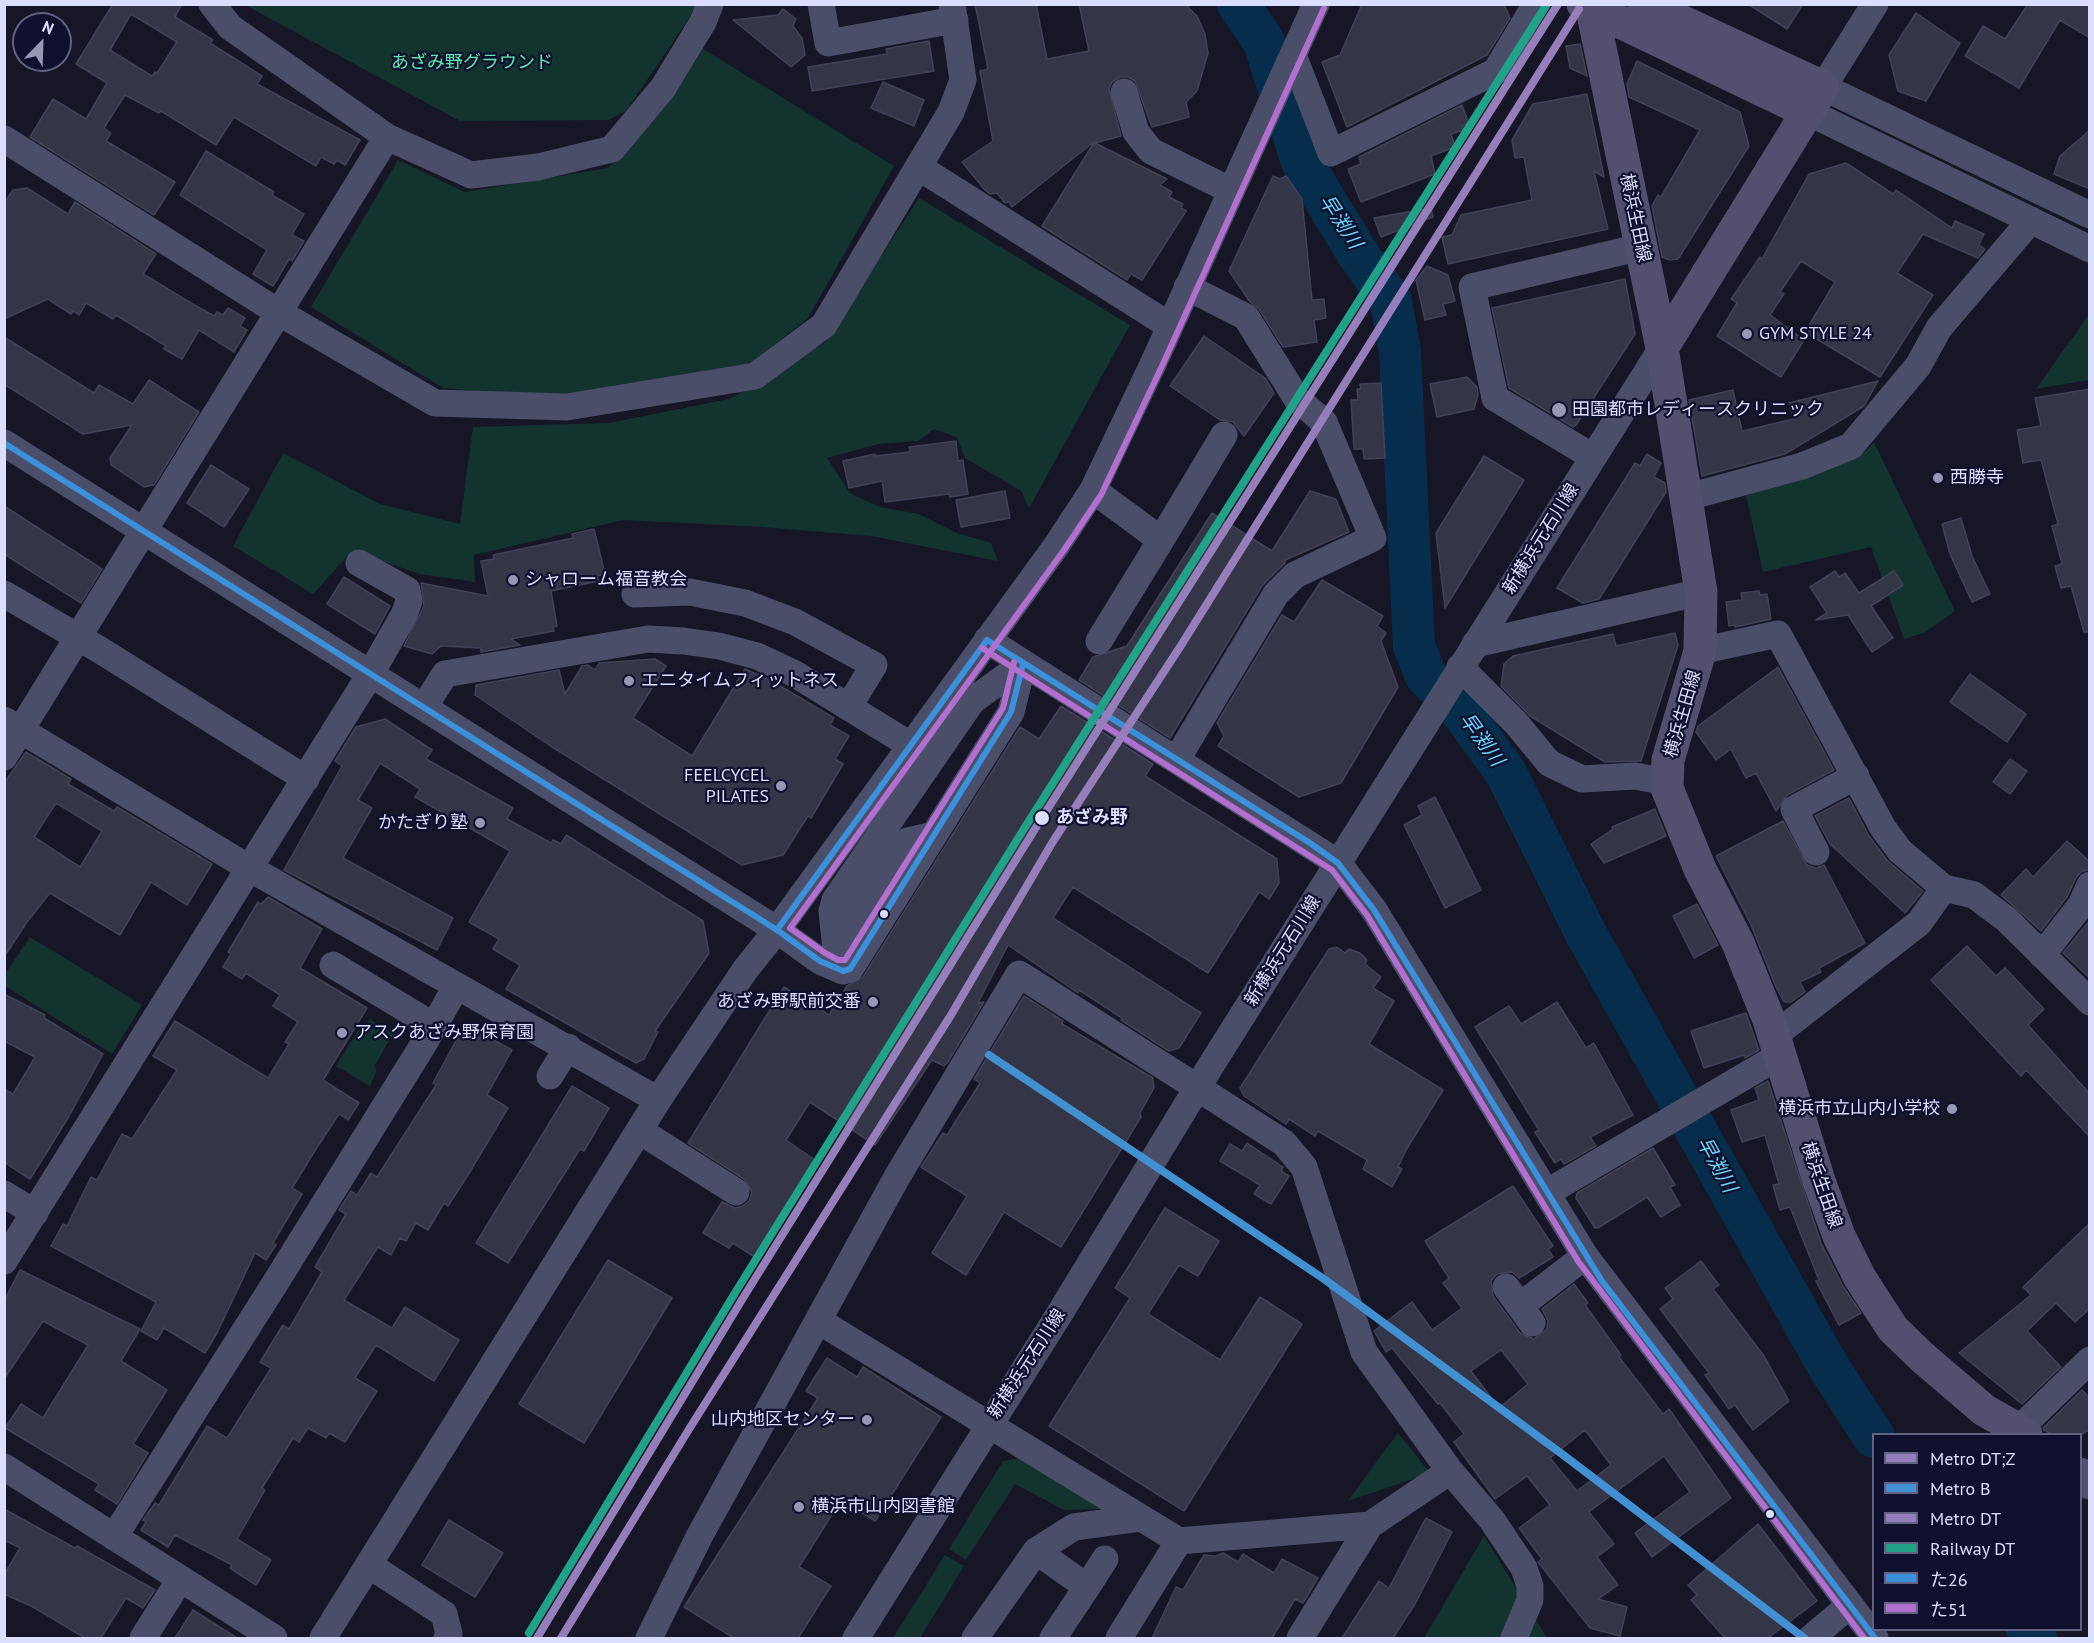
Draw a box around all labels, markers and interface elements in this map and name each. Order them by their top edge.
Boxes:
north arrow [12,12,72,72]
text: N [39,16,57,39]
park label: あざみ野グラウンド [391,52,553,74]
street label: 横浜生田線 [1615,172,1655,264]
water label: 早渕川 [1314,190,1366,254]
place label: GYM STYLE 24 [1759,323,1872,345]
marker: GYM STYLE 24 [1740,327,1754,341]
place label: 田園都市レディースクリニック [1572,399,1824,421]
marker: 田園都市レディースクリニック [1550,401,1568,419]
place label: 西勝寺 [1950,467,2004,489]
marker: 西勝寺 [1931,471,1945,485]
street label: 新横浜元石川線 [1498,480,1584,598]
place label: シャローム福音教会 [525,569,687,591]
marker: シャローム福音教会 [506,573,520,587]
street label: 横浜生田線 [1660,668,1706,760]
place label: エニタイムフィットネス [641,670,839,692]
marker: エニタイムフィットネス [622,674,636,688]
water label: 早渕川 [1454,709,1508,771]
place label: FEELCYCEL PILATES [684,765,769,808]
marker: FEELCYCEL PILATES [774,779,788,793]
place label: あざみ野 [1056,807,1128,829]
marker: あざみ野 [1033,809,1051,827]
place label: かたぎり塾 [378,812,468,834]
marker: かたぎり塾 [473,816,487,830]
street label: 新横浜元石川線 [1240,892,1326,1010]
unlabelled marker [878,908,890,920]
place label: あざみ野駅前交番 [717,991,861,1013]
marker: あざみ野駅前交番 [866,995,880,1009]
place label: アスクあざみ野保育園 [354,1022,534,1044]
marker: アスクあざみ野保育園 [335,1026,349,1040]
place label: 横浜市立山内小学校 [1778,1098,1940,1120]
marker: 横浜市立山内小学校 [1945,1102,1959,1116]
water label: 早渕川 [1691,1133,1741,1197]
street label: 横浜生田線 [1796,1139,1846,1231]
street label: 新横浜元石川線 [984,1305,1070,1423]
place label: 山内地区センター [711,1409,855,1431]
marker: 山内地区センター [860,1413,874,1427]
legend [1872,1433,2082,1631]
text: Metro DT;Z [1930,1447,2015,1470]
text: Metro B [1930,1477,1991,1500]
place label: 横浜市山内図書館 [811,1496,955,1518]
marker: 横浜市山内図書館 [792,1500,806,1514]
text: Metro DT [1930,1507,2001,1530]
unlabelled marker [1764,1508,1776,1520]
text: Railway DT [1930,1537,2015,1560]
text: た26 [1930,1568,1968,1591]
text: た51 [1930,1598,1968,1621]

